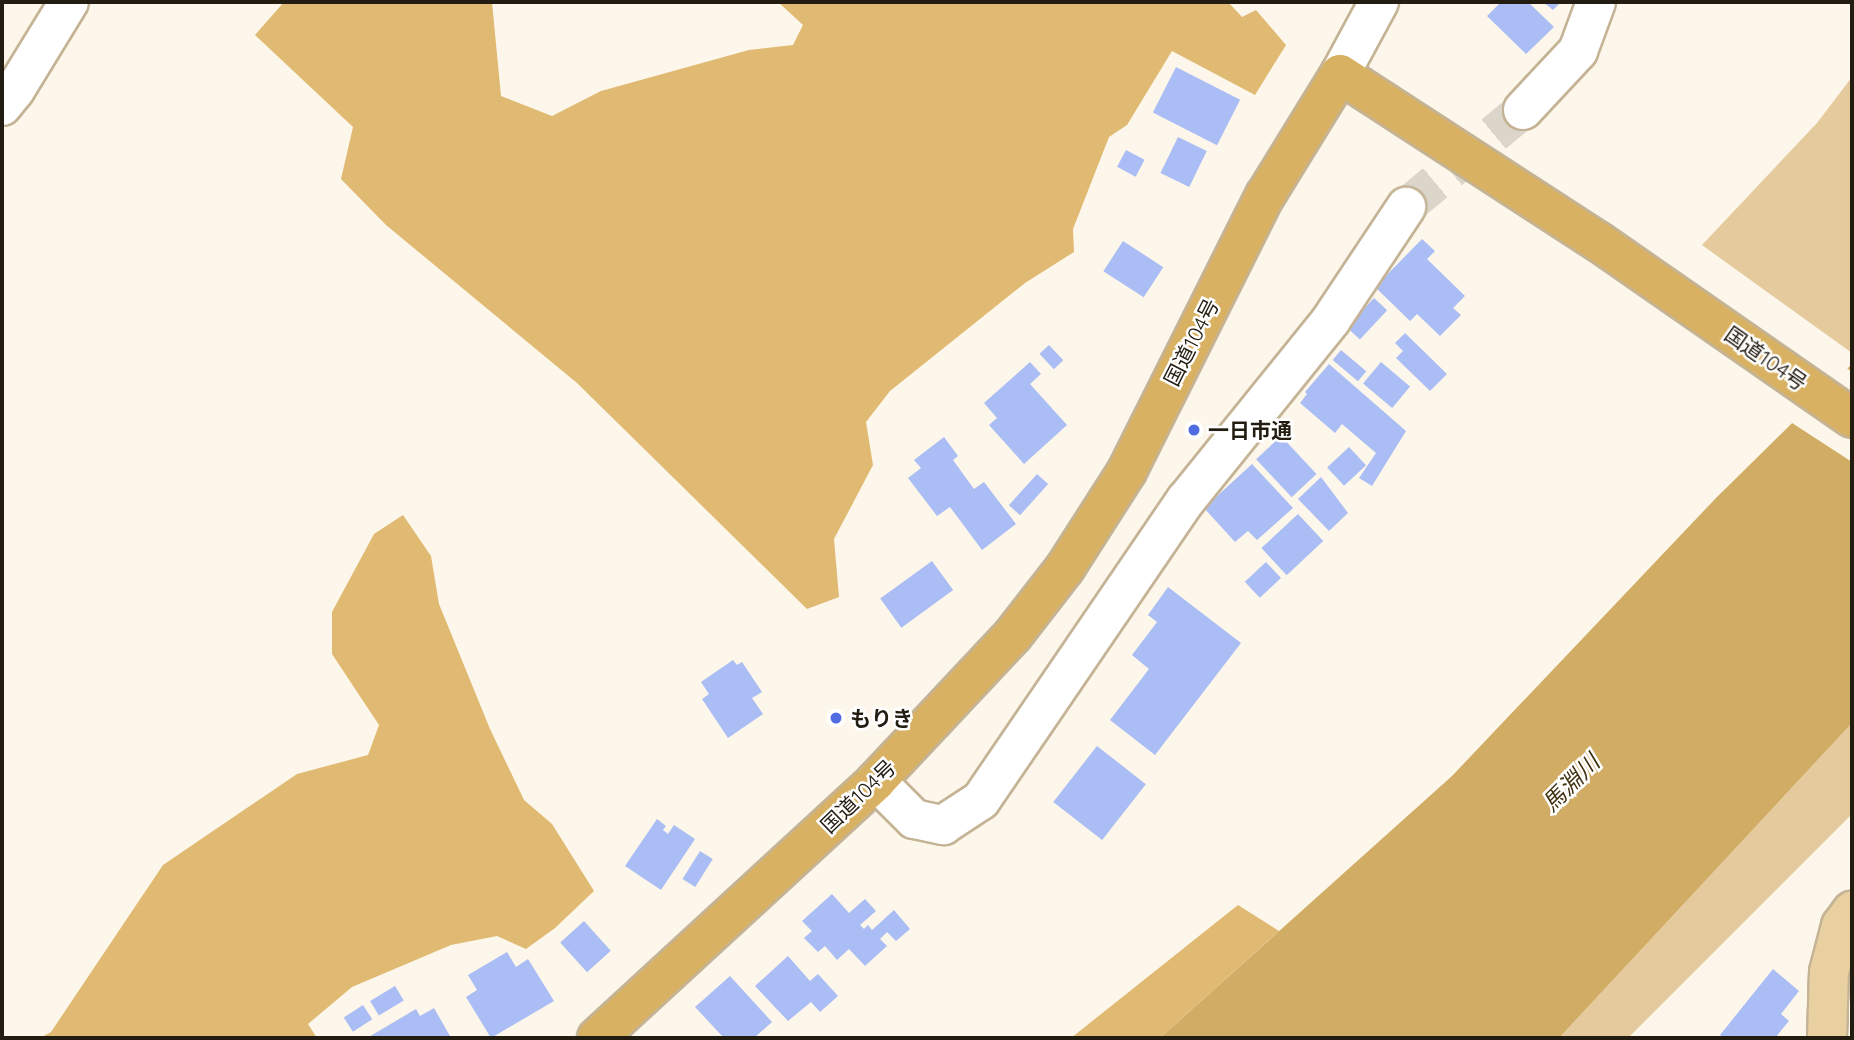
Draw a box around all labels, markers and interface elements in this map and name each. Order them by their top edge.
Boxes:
street label: 国道104号 [1158,294,1224,390]
street label: 国道104号 [1720,321,1812,395]
place label: 一日市通 [1208,417,1292,443]
marker: 一日市通 [1186,422,1202,438]
place label: もりき [850,705,913,731]
marker: もりき [828,710,844,726]
water label: 馬淵川 [1537,749,1605,817]
street label: 国道104号 [815,754,901,838]

